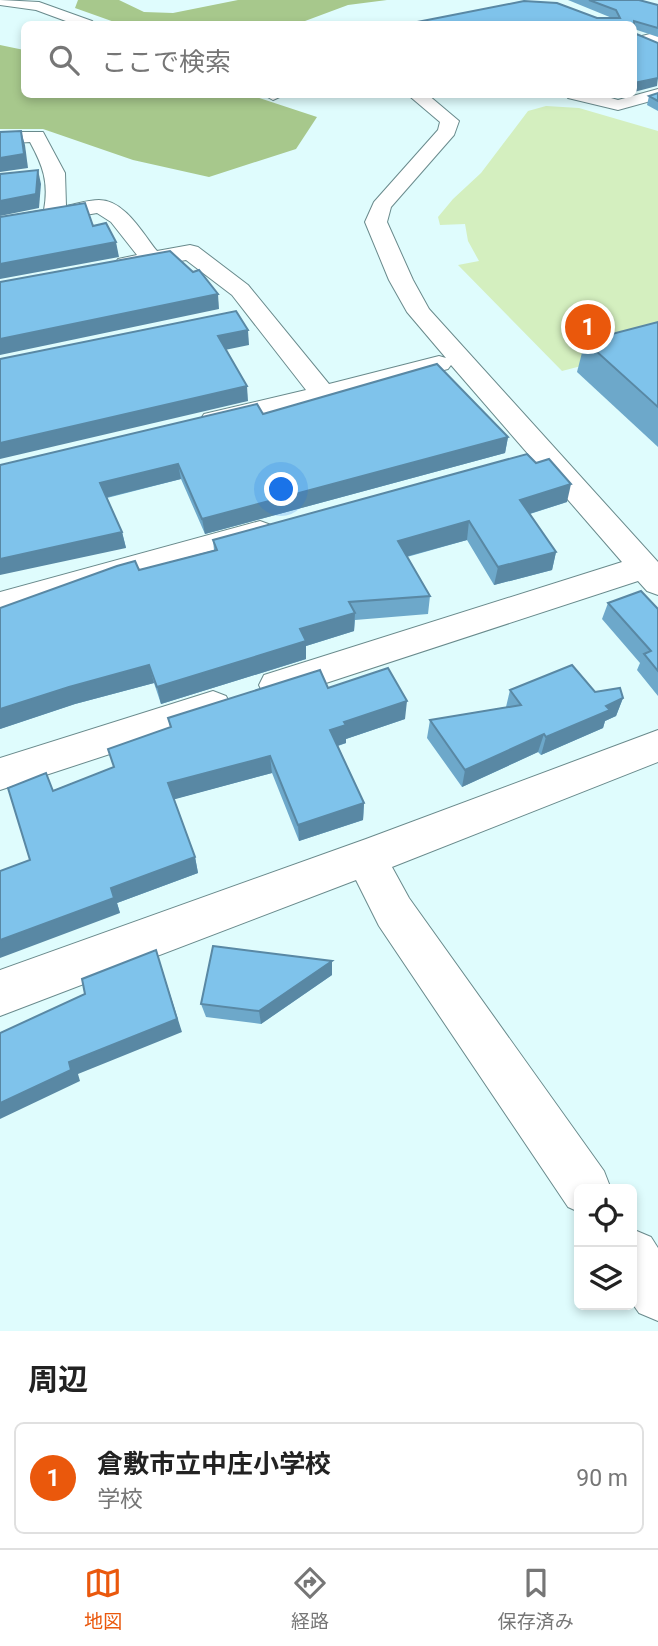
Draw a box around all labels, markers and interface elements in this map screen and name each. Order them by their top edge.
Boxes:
search box [21,21,637,98]
icon: search [45,41,83,79]
text: ここで検索 [101,47,231,77]
pin: 1 [565,301,611,353]
your location [264,472,298,506]
map controls [574,1184,637,1310]
button: locate [574,1184,637,1247]
button: layers [574,1247,637,1310]
text: 周辺 [28,1362,88,1397]
text: 倉敷市立中庄小学校 [97,1449,331,1479]
text: 1 [46,1465,60,1492]
text: 90 m [576,1465,628,1492]
text: 学校 [97,1486,143,1513]
tab: 地図 [84,1564,122,1633]
tab: 経路 [291,1564,329,1633]
tab: 保存済み [498,1564,574,1633]

